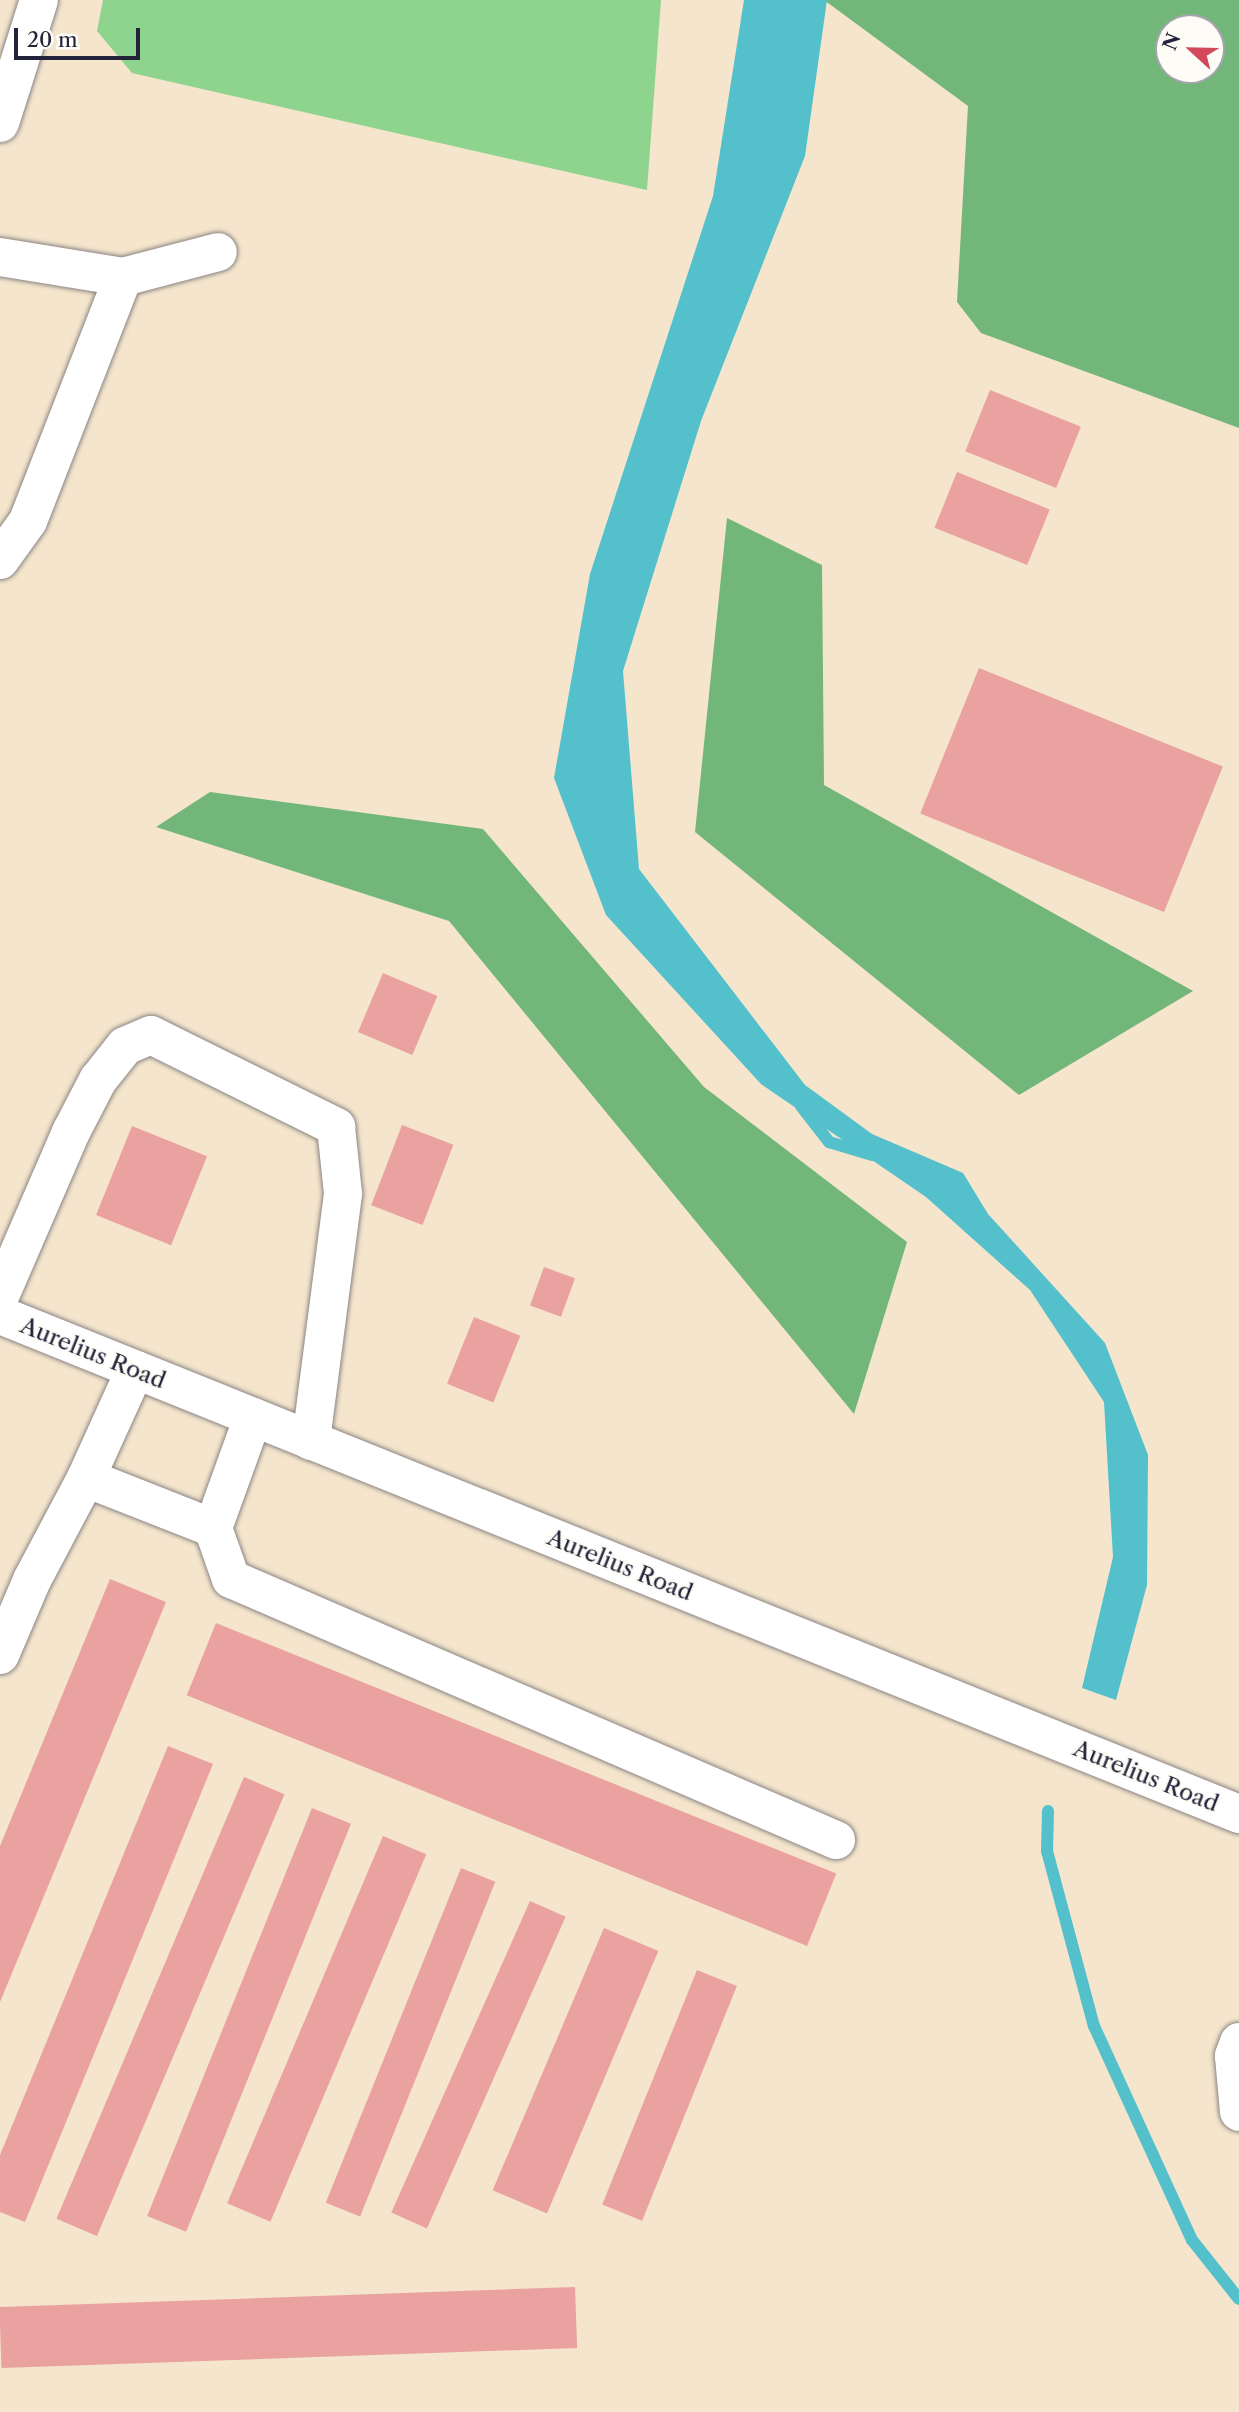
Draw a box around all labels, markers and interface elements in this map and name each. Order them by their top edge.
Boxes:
scale bar [18,14,144,58]
north arrow [1155,14,1225,84]
text: 20 m [27,27,78,52]
text: N [1158,30,1186,54]
street label: Aurelius Road [16,1311,170,1395]
street label: Aurelius Road [543,1523,697,1607]
street label: Aurelius Road [1069,1734,1223,1818]

